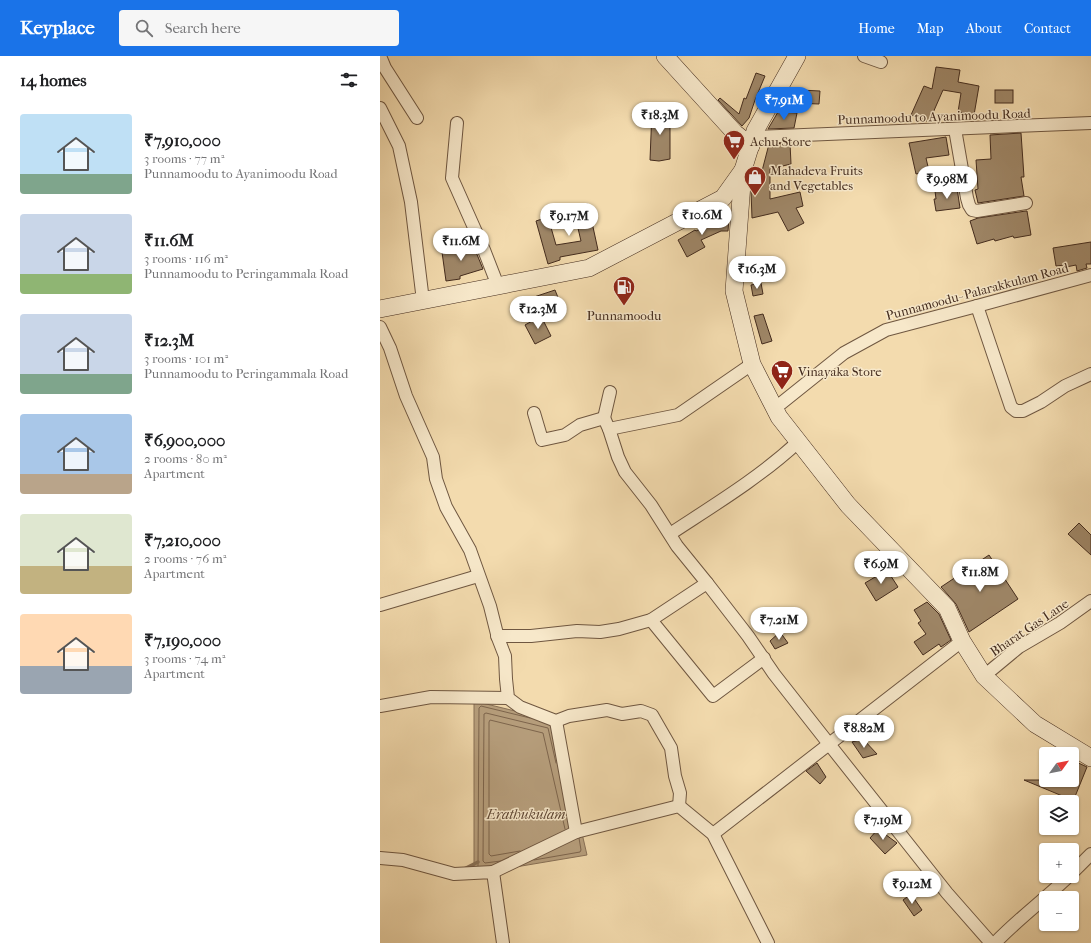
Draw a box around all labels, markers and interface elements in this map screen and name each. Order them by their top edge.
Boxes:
search box [119,10,399,46]
text: Keyplace [20,17,95,39]
icon: search [133,17,155,39]
text: Search here [165,19,241,37]
text: Home [858,20,895,37]
text: Map [917,20,944,37]
text: About [966,20,1002,37]
text: Contact [1024,20,1071,37]
icon: filters [338,69,360,91]
text: 14 homes [20,70,87,90]
pin: ₹7.91M [751,87,817,121]
text: ₹7.91M [764,92,804,107]
pin: ₹18.3M [627,102,693,136]
street label: Punnamoodu to Ayanimoodu Road [837,106,1032,127]
text: ₹18.3M [641,107,679,122]
supermarket icon: Achu Store [721,128,747,161]
icon: home [52,130,100,178]
text: ₹7,910,000 [144,130,221,150]
place label: Achu Store [749,134,812,149]
text: 3 rooms · 77 m² [144,151,224,166]
place label: Mahadeva Fruits and Vegetables [770,163,863,193]
shop icon: Mahadeva Fruits and Vegetables [742,164,768,197]
text: Punnamoodu to Ayanimoodu Road [144,166,338,181]
pin: ₹9.98M [914,166,980,200]
text: ₹9.98M [926,171,968,186]
pin: ₹10.6M [669,202,735,236]
pin: ₹9.17M [536,203,602,237]
text: ₹10.6M [682,207,722,222]
text: ₹9.17M [549,208,589,223]
pin: ₹11.6M [428,228,494,262]
icon: home [52,230,100,278]
text: ₹11.6M [144,230,194,250]
text: ₹11.6M [442,233,480,248]
text: 3 rooms · 116 m² [144,251,228,266]
pin: ₹16.3M [724,256,790,290]
street label: Punnamoodu- Palarakkulam Road [884,260,1071,323]
text: ₹16.3M [738,261,776,276]
text: Punnamoodu to Peringammala Road [144,266,348,281]
fuel station icon: Punnamoodu [611,274,637,307]
pin: ₹12.3M [505,296,571,330]
text: ₹12.3M [519,301,557,316]
place label: Punnamoodu [587,308,662,323]
icon: home [52,330,100,378]
text: ₹12.3M [144,330,194,350]
text: 3 rooms · 101 m² [144,351,228,366]
supermarket icon: Vinayaka Store [769,358,795,391]
place label: Vinayaka Store [797,364,882,379]
text: Punnamoodu to Peringammala Road [144,366,348,381]
icon: home [52,430,100,478]
text: ₹6,900,000 [144,430,225,450]
text: 2 rooms · 80 m² [144,451,227,466]
text: Apartment [144,466,205,481]
icon: home [52,530,100,578]
text: ₹7,210,000 [144,530,221,550]
text: 2 rooms · 76 m² [144,551,226,566]
pin: ₹6.9M [853,551,909,585]
text: ₹6.9M [863,556,899,571]
pin: ₹11.8M [947,559,1013,593]
text: ₹11.8M [961,564,999,579]
text: Apartment [144,566,205,581]
street label: Bharat Gas Lane [987,595,1072,659]
pin: ₹7.21M [746,607,812,641]
text: ₹7.21M [759,612,799,627]
icon: home [52,630,100,678]
text: ₹7,190,000 [144,630,221,650]
text: 3 rooms · 74 m² [144,651,225,666]
text: Apartment [144,666,205,681]
pin: ₹8.82M [831,715,897,749]
text: ₹8.82M [843,720,885,735]
north arrow [1039,747,1079,787]
map controls [1039,747,1079,931]
button: layers [1039,795,1079,835]
water label: Erathukulam [486,806,565,823]
pin: ₹7.19M [850,807,916,841]
text: ₹7.19M [863,812,903,827]
button: + [1039,843,1079,883]
pin: ₹9.12M [879,871,945,905]
text: ₹9.12M [892,876,932,891]
button: − [1039,891,1079,931]

